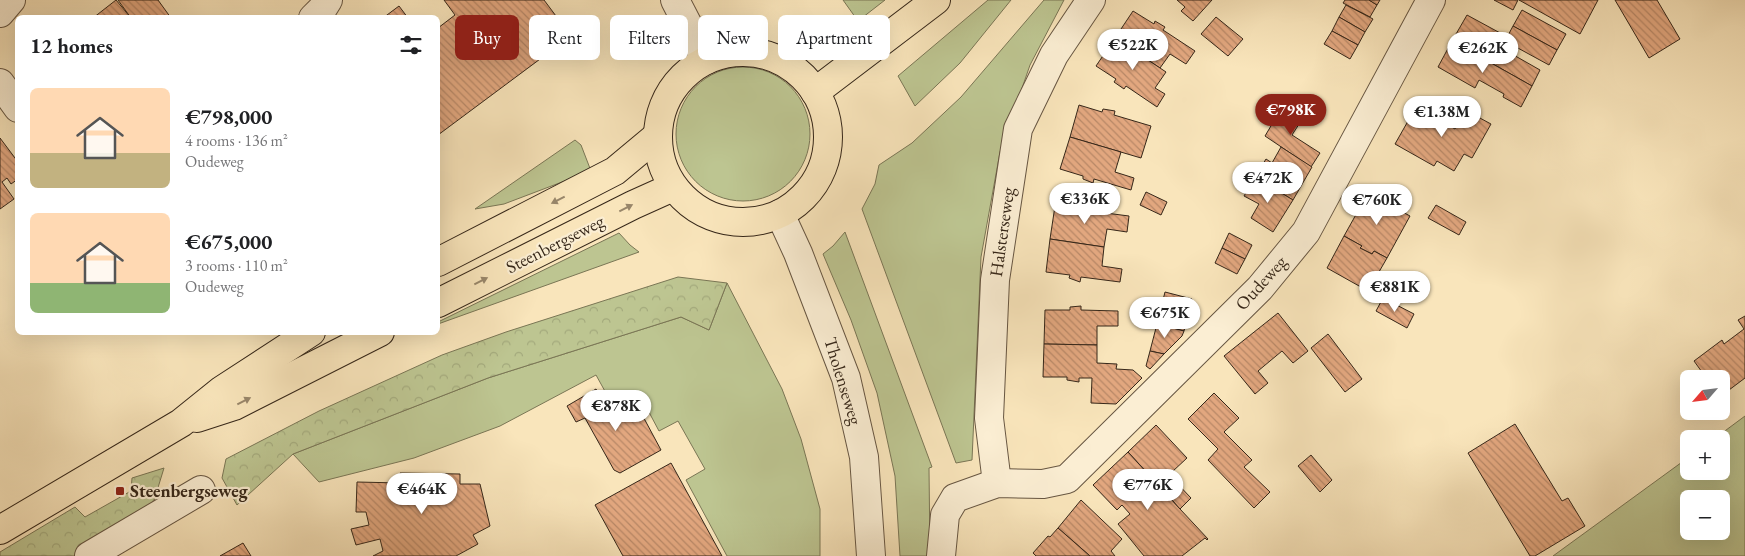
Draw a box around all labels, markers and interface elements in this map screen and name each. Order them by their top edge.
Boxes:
chip: Buy [455,15,519,60]
chip: Rent [529,15,600,60]
chip: Filters [610,15,688,60]
chip: New [698,15,768,60]
chip: Apartment [778,15,890,60]
pin: €522K [1098,28,1168,71]
icon: filters [397,31,425,59]
text: 12 homes [30,32,113,59]
pin: €262K [1448,32,1518,74]
text: €522K [1108,34,1158,55]
text: €262K [1458,37,1508,58]
pin: €798K [1256,94,1326,136]
pin: €1.38M [1401,96,1483,138]
text: €798K [1266,99,1316,120]
text: €1.38M [1414,101,1470,122]
text: €798,000 [185,103,272,130]
icon: home [70,108,130,168]
text: 4 rooms · 136 m² [185,130,288,151]
text: Oudeweg [185,151,244,172]
pin: €472K [1233,162,1303,204]
text: €472K [1243,167,1293,188]
pin: €336K [1050,182,1120,225]
pin: €760K [1342,184,1412,226]
street label: Halsterseweg [984,186,1019,278]
text: €336K [1060,188,1110,209]
text: €760K [1352,189,1402,210]
one-way arrow [551,196,566,204]
one-way arrow [619,204,633,212]
street label: Steenbergseweg [502,209,608,278]
text: €675,000 [185,228,272,255]
icon: home [70,233,130,293]
street label: Oudeweg [1230,250,1291,315]
text: 3 rooms · 110 m² [185,255,288,276]
pin: €881K [1360,270,1430,313]
text: Oudeweg [185,276,244,297]
text: €881K [1370,276,1420,297]
one-way arrow [474,277,488,285]
pin: €675K [1130,296,1200,339]
text: €675K [1140,302,1190,323]
street label: Tholenseweg [819,334,868,428]
north arrow [1680,370,1730,420]
map controls [1680,370,1730,540]
pin: €878K [581,390,651,432]
text: €878K [591,395,641,416]
one-way arrow [237,397,251,405]
button: + [1680,430,1730,480]
pin: €776K [1113,468,1183,511]
pin: €464K [387,472,457,515]
text: €776K [1123,474,1173,495]
text: €464K [397,478,447,499]
place label: Steenbergseweg [130,479,249,502]
marker: Steenbergseweg [114,485,126,497]
button: − [1680,490,1730,540]

